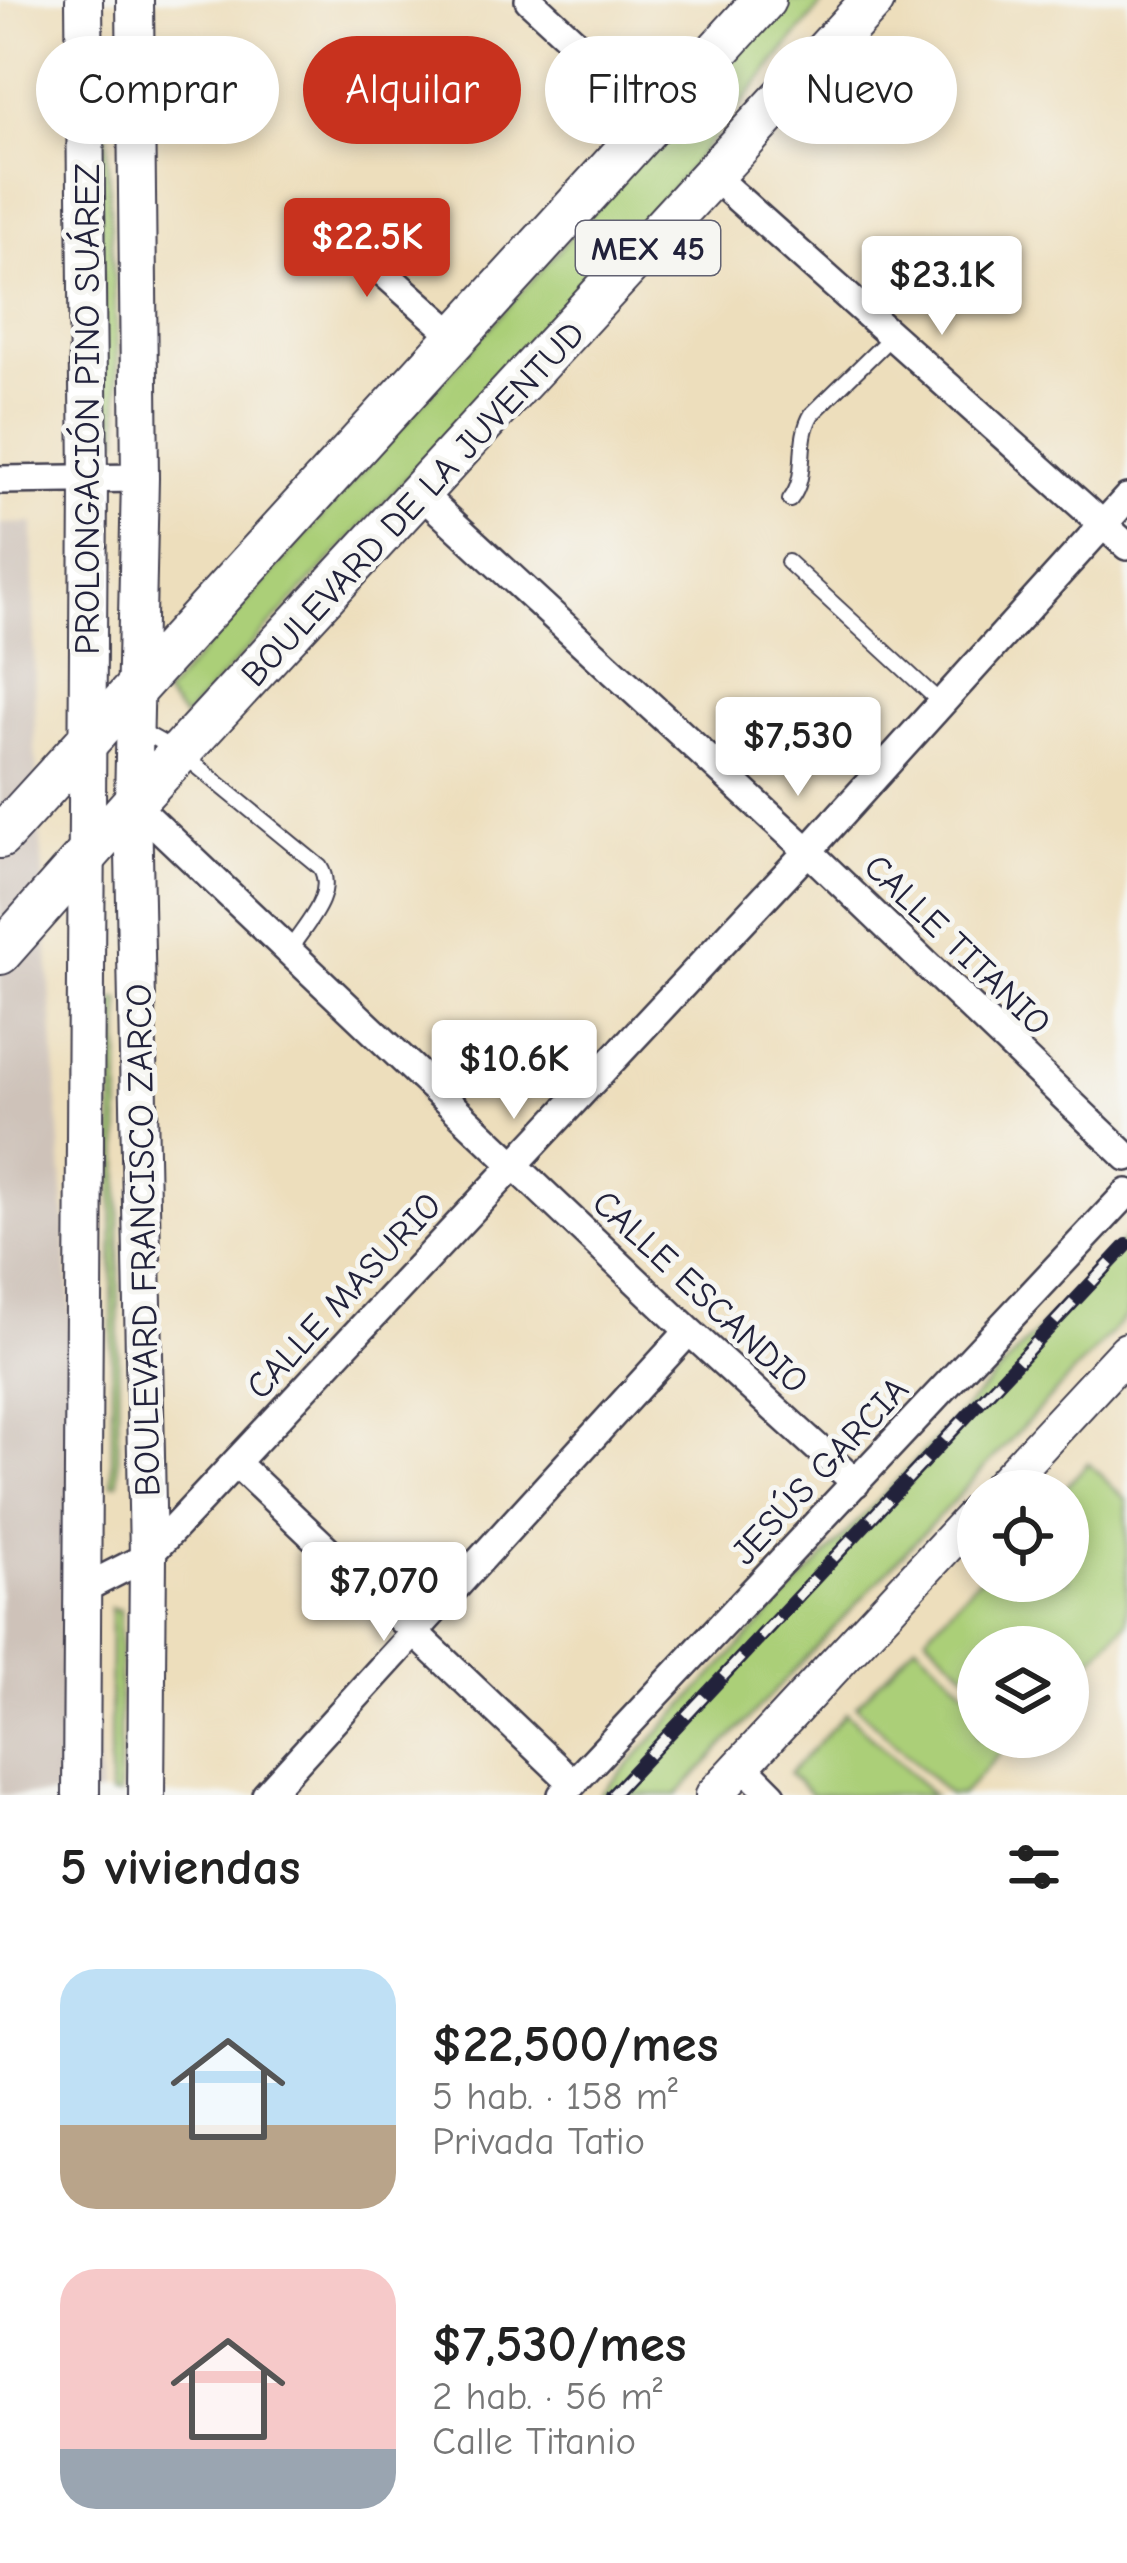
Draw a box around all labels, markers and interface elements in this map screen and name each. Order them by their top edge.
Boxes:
chip: Comprar [36,36,279,144]
chip: Alquilar [303,36,521,144]
chip: Filtros [545,36,739,144]
chip: Nuevo [763,36,957,144]
street label: PROLONGACIÓN PINO SUÁREZ [66,163,108,655]
pin: $22.5K [269,198,465,300]
text: $22.5K [311,214,423,259]
road number: MEX 45 [576,221,720,275]
pin: $23.1K [844,236,1040,338]
text: $23.1K [889,252,995,297]
street label: BOULEVARD DE LA JUVENTUD [233,313,593,695]
pin: $7,530 [700,697,896,799]
text: $7,530 [743,713,853,758]
street label: CALLE TITANIO [856,846,1058,1044]
street label: BOULEVARD FRANCISCO ZARCO [119,983,168,1497]
pin: $10.6K [416,1020,612,1122]
text: $10.6K [459,1036,569,1081]
street label: CALLE ESCANDIO [584,1182,816,1402]
street label: CALLE MASURIO [238,1185,450,1407]
street label: JESÚS GARCIA [723,1369,917,1573]
map controls [957,1470,1089,1758]
button: locate [957,1470,1089,1602]
pin: $7,070 [286,1542,482,1644]
text: $7,070 [329,1558,439,1603]
button: layers [957,1626,1089,1758]
icon: filters [1001,1834,1067,1900]
text: 5 viviendas [60,1838,300,1897]
text: $22,500/mes [432,2015,718,2074]
icon: home [156,2017,300,2161]
text: 5 hab. · 158 m² [432,2074,678,2119]
text: Privada Tatio [432,2119,645,2164]
text: $7,530/mes [432,2315,686,2374]
icon: home [156,2317,300,2461]
text: 2 hab. · 56 m² [432,2374,663,2419]
text: Calle Titanio [432,2419,636,2464]

